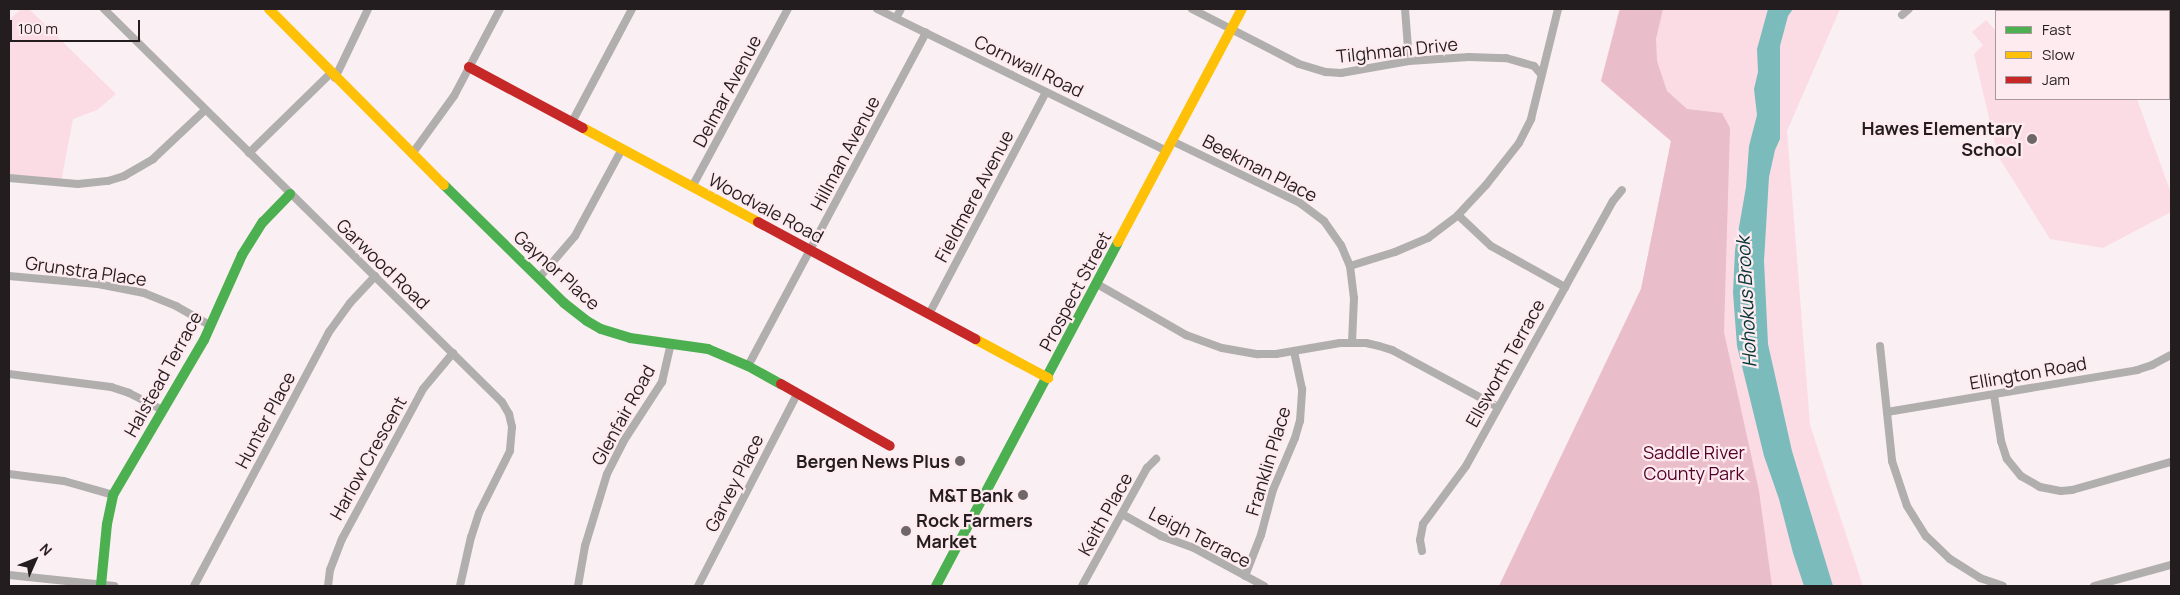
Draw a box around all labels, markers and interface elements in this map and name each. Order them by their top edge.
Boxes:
scale bar [12,10,142,42]
legend [1995,10,2170,100]
text: 100 m [18,18,58,39]
text: Fast [2042,19,2071,40]
street label: Cornwall Road [971,30,1087,102]
street label: Delmar Avenue [688,31,766,151]
street label: Tilghman Drive [1335,33,1459,67]
text: Slow [2042,44,2075,65]
text: Jam [2042,69,2070,90]
street label: Hillman Avenue [806,92,884,214]
place label: Hawes Elementary School [1862,118,2022,160]
street label: Fieldmere Avenue [930,126,1018,266]
street label: Beekman Place [1199,130,1321,206]
marker: Hawes Elementary School [2026,133,2038,145]
street label: Woodvale Road [705,169,827,247]
street label: Garwood Road [332,214,434,314]
street label: Gaynor Place [510,226,604,314]
street label: Prospect Street [1034,228,1116,354]
water label: Hohokus Brook [1732,236,1762,368]
street label: Grunstra Place [24,252,148,290]
street label: Ellsworth Terrace [1461,295,1549,431]
street label: Halstead Terrace [120,308,206,440]
street label: Ellington Road [1968,352,2088,394]
street label: Glenfair Road [587,361,659,469]
street label: Hunter Place [230,368,300,472]
street label: Harlow Crescent [325,393,411,523]
street label: Franklin Place [1241,404,1295,518]
street label: Garvey Place [700,431,768,535]
park label: Saddle River County Park [1643,442,1745,484]
place label: Bergen News Plus [796,450,950,472]
marker: Bergen News Plus [954,455,966,467]
street label: Keith Place [1073,469,1137,559]
place label: M&T Bank [928,484,1013,506]
marker: M&T Bank [1017,489,1029,501]
street label: Leigh Terrace [1145,502,1255,572]
place label: Rock Farmers Market [916,510,1033,552]
marker: Rock Farmers Market [900,525,912,537]
north arrow [10,535,60,585]
text: N [36,539,56,559]

